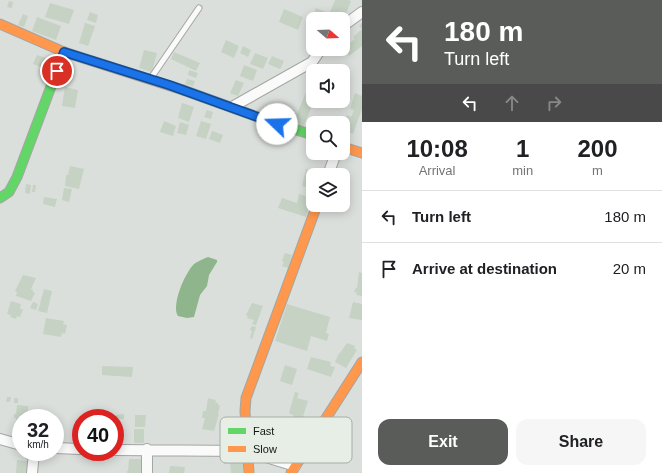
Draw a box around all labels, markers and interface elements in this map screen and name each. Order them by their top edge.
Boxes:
north arrow [306,12,350,56]
map controls [306,12,350,212]
icon: left [378,16,430,68]
text: 180 m [444,16,523,47]
text: Turn left [444,49,509,69]
pin [40,54,74,88]
icon: arrive [46,60,68,82]
button: sound [306,64,350,108]
icon: left [459,92,481,114]
icon: ahead [501,92,523,114]
icon: right [543,92,565,114]
position arrow [256,103,298,145]
button: search [306,116,350,160]
text: 10:08 [406,135,468,162]
text: 1 [516,135,529,162]
text: 200 [578,135,618,162]
text: Arrival [419,163,456,178]
text: min [512,163,533,178]
text: m [592,163,603,178]
button: layers [306,168,350,212]
icon: left [378,206,400,228]
text: Turn left [412,208,471,225]
text: 180 m [604,208,646,225]
icon: arrive [378,258,400,280]
text: Arrive at destination [412,260,557,277]
text: 20 m [613,260,646,277]
speed limit sign: 40 [72,409,124,461]
legend [220,417,352,463]
text: 32 [27,419,49,441]
button: Exit [378,419,508,465]
button: Share [516,419,646,465]
text: Fast [253,425,274,437]
text: km/h [27,439,49,450]
text: Slow [253,443,277,455]

